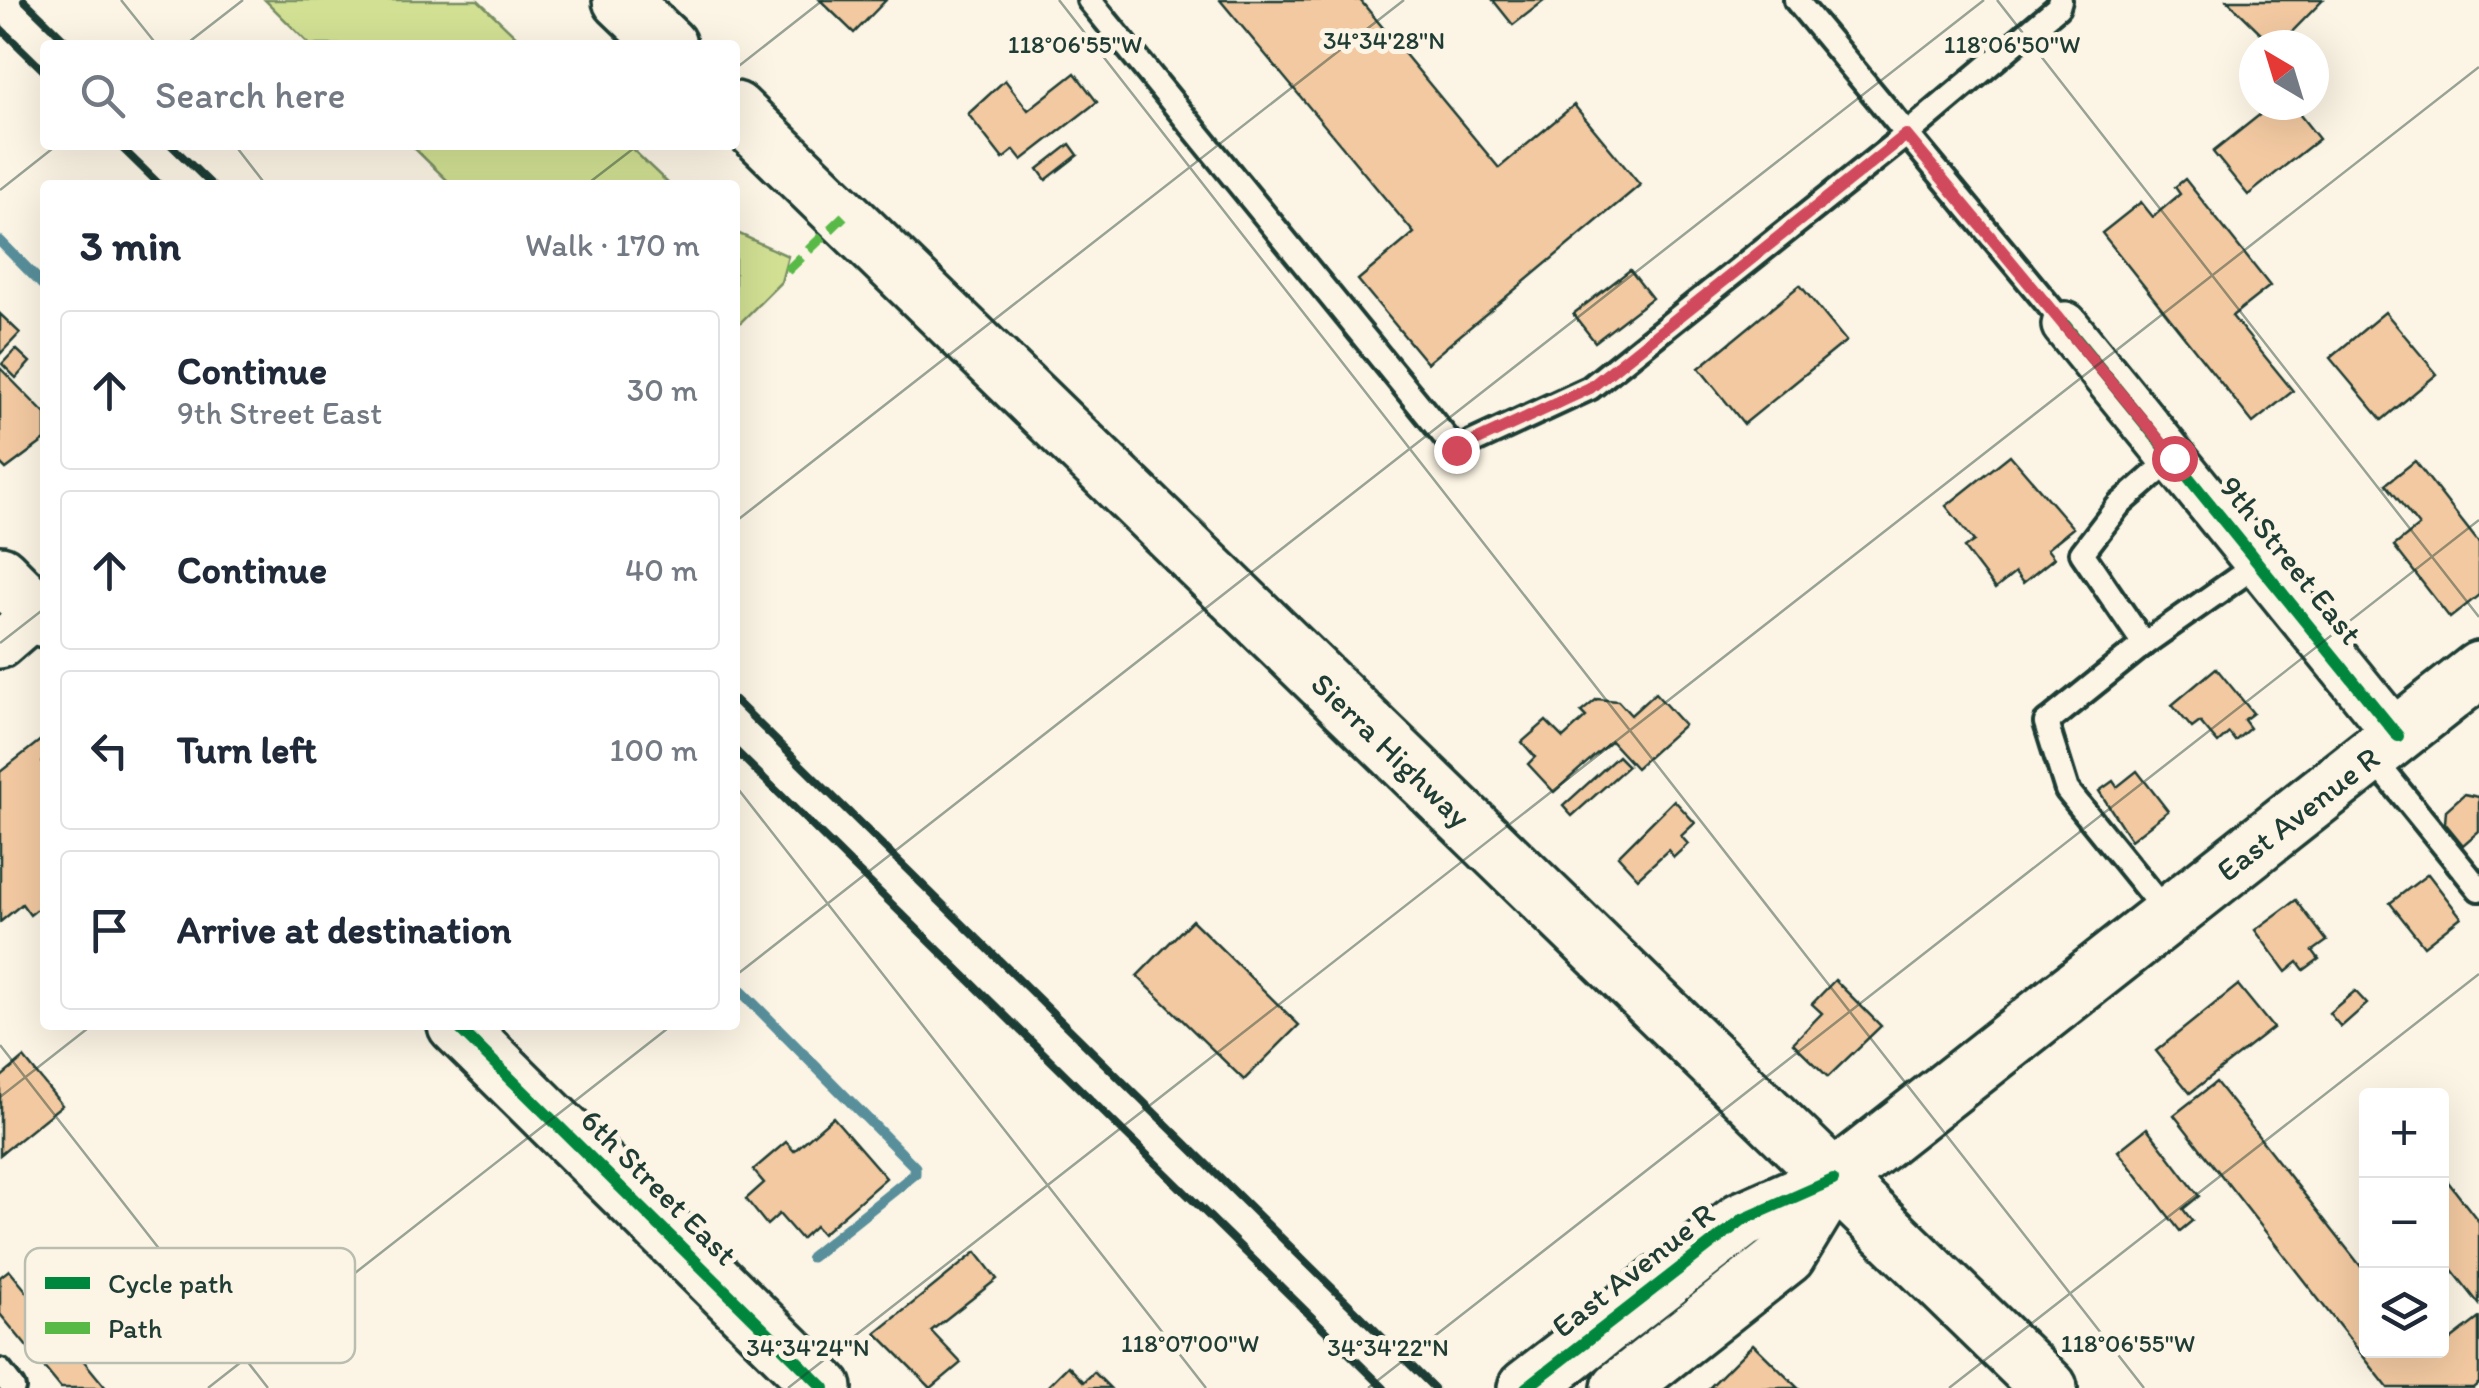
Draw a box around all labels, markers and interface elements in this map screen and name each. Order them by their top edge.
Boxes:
text: 34°34'28"N [1323,25,1445,55]
text: 118°06'55"W [1008,29,1142,59]
text: 118°06'50"W [1944,29,2080,59]
north arrow [2239,30,2329,120]
search box [40,40,740,150]
icon: search [75,68,130,123]
text: Search here [155,72,346,118]
text: 3 min [80,220,181,271]
text: Walk · 170 m [525,226,700,264]
text: Continue [177,348,327,394]
icon: ahead [82,363,137,418]
text: 30 m [627,371,698,409]
text: 9th Street East [177,394,382,432]
route end [1434,428,1480,474]
route start [2152,436,2198,482]
street label: 9th Street East [2212,468,2370,652]
icon: ahead [82,543,137,598]
text: Continue [177,547,327,593]
text: 40 m [625,551,698,589]
street label: Sierra Highway [1303,665,1479,835]
icon: left [82,723,137,778]
text: Turn left [177,727,317,773]
text: 100 m [610,731,698,769]
street label: East Avenue R [2209,739,2387,889]
icon: arrive [82,903,137,958]
text: Arrive at destination [177,907,512,953]
map controls [2359,1088,2449,1358]
button: + [2359,1088,2449,1178]
street label: 6th Street East [573,1101,745,1273]
button: − [2359,1178,2449,1268]
street label: East Avenue R [1544,1195,1722,1345]
legend [25,1248,355,1363]
text: Cycle path [108,1266,233,1300]
button: layers [2359,1268,2449,1358]
text: Path [108,1311,162,1345]
text: 118°07'00"W [1121,1328,1259,1358]
text: 118°06'55"W [2061,1328,2195,1358]
text: 34°34'24"N [746,1332,870,1362]
text: 34°34'22"N [1327,1332,1449,1362]

